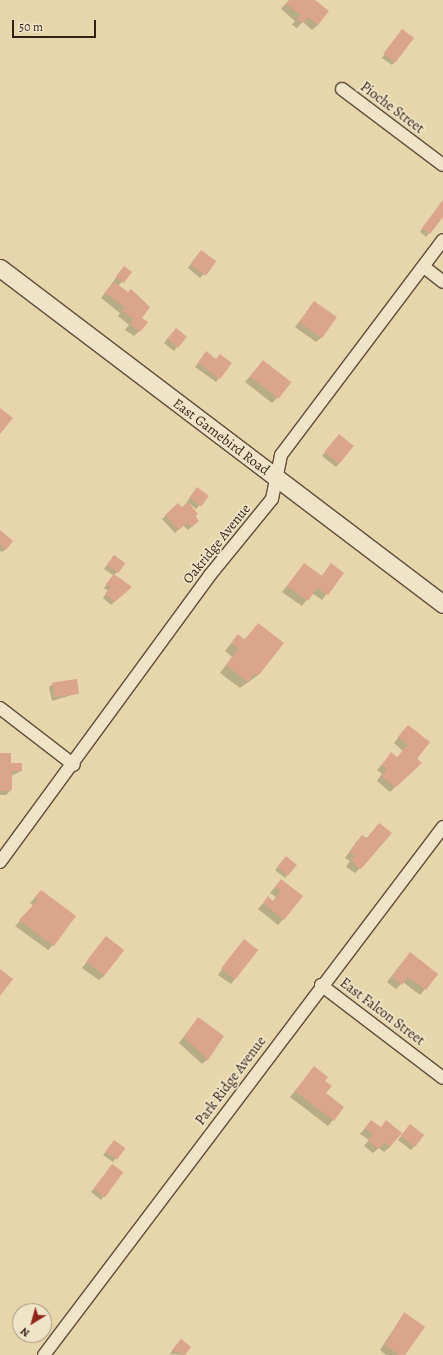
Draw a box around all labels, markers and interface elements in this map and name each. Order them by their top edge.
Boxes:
scale bar [14,12,98,38]
text: 50 m [19,19,43,35]
street label: Pioche Street [357,79,427,137]
street label: East Gamebird Road [169,395,273,479]
street label: Oakridge Avenue [180,501,254,587]
street label: East Falcon Street [336,975,428,1049]
street label: Park Ridge Avenue [192,1033,270,1129]
north arrow [12,1303,52,1343]
text: N [17,1324,33,1341]

